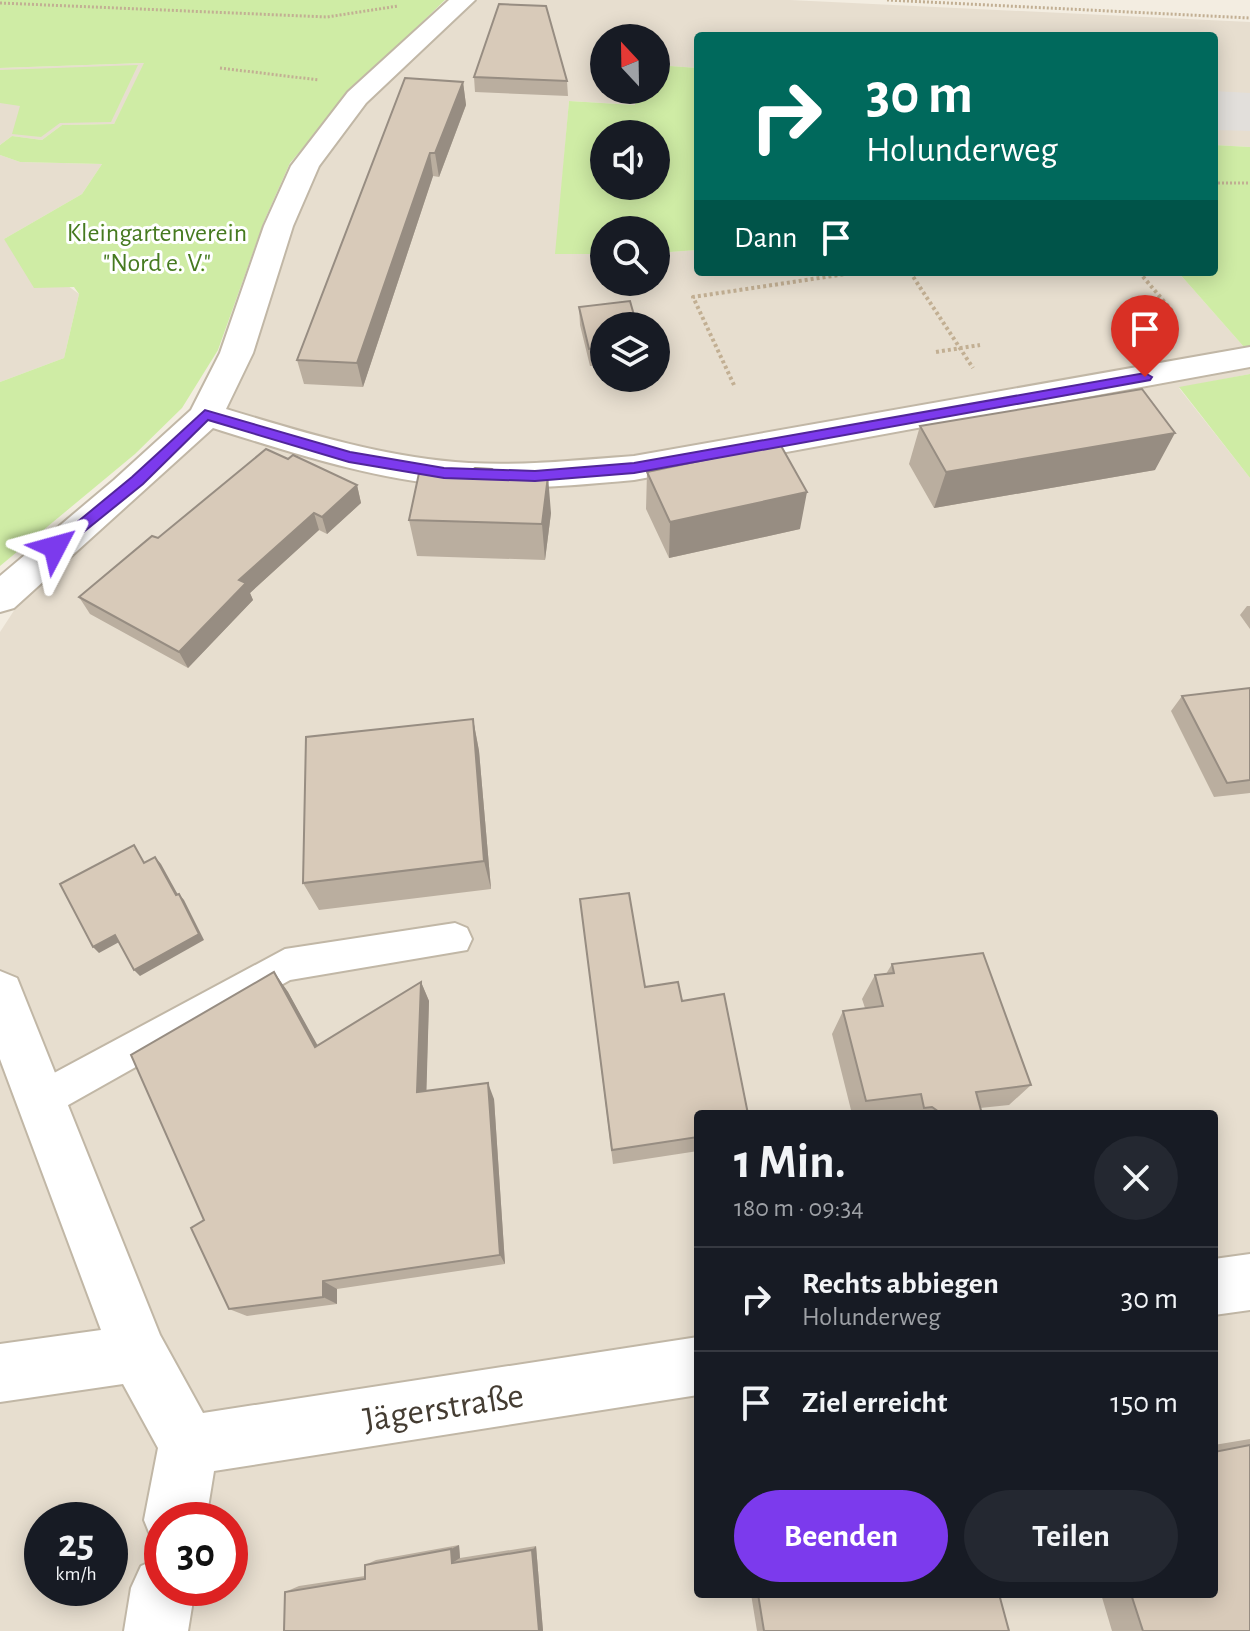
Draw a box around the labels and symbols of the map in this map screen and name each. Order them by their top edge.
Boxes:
north arrow [590,24,670,104]
park label: Kleingartenverein "Nord e. V." [67,220,247,276]
pin [1111,295,1179,377]
position arrow [13,505,97,589]
street label: Jägerstraße [360,1378,526,1438]
speed limit sign: 30 [144,1502,248,1606]

